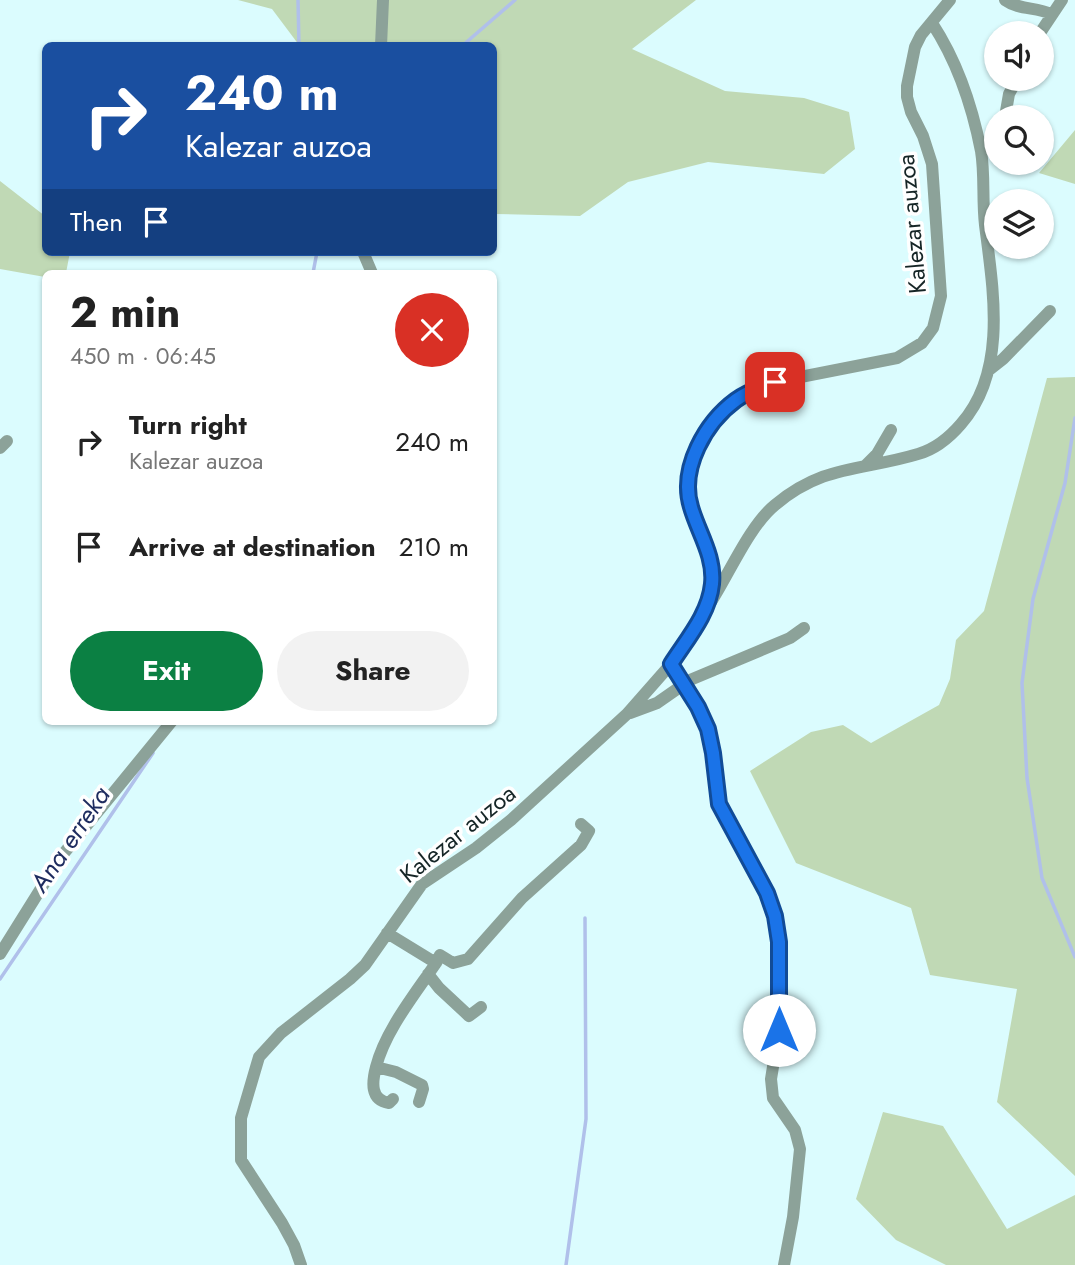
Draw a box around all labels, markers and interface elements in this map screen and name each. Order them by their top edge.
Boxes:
map controls [984,21,1054,259]
button: sound [984,21,1054,91]
text: 240 m [185,58,339,128]
icon: right [70,70,161,161]
button: search [984,105,1054,175]
text: Kalezar auzoa [185,123,372,169]
street label: Kalezar auzoa [888,153,935,295]
button: layers [984,189,1054,259]
text: Then [70,203,123,241]
icon: arrive [137,203,175,241]
text: 2 min [70,282,180,343]
button: close [395,293,469,367]
text: 450 m · 06:45 [70,339,216,373]
pin [745,352,805,412]
icon: arrive [756,363,794,401]
text: Turn right [129,406,247,444]
icon: right [70,423,108,461]
text: 240 m [395,423,469,461]
text: Kalezar auzoa [129,444,263,478]
icon: arrive [70,528,108,566]
text: Arrive at destination [129,528,376,566]
text: 210 m [399,528,469,566]
button: Exit [70,631,263,711]
button: Share [277,631,469,711]
street label: Kalezar auzoa [392,776,523,891]
water label: Ana erreka [20,778,120,900]
position arrow [742,993,816,1067]

